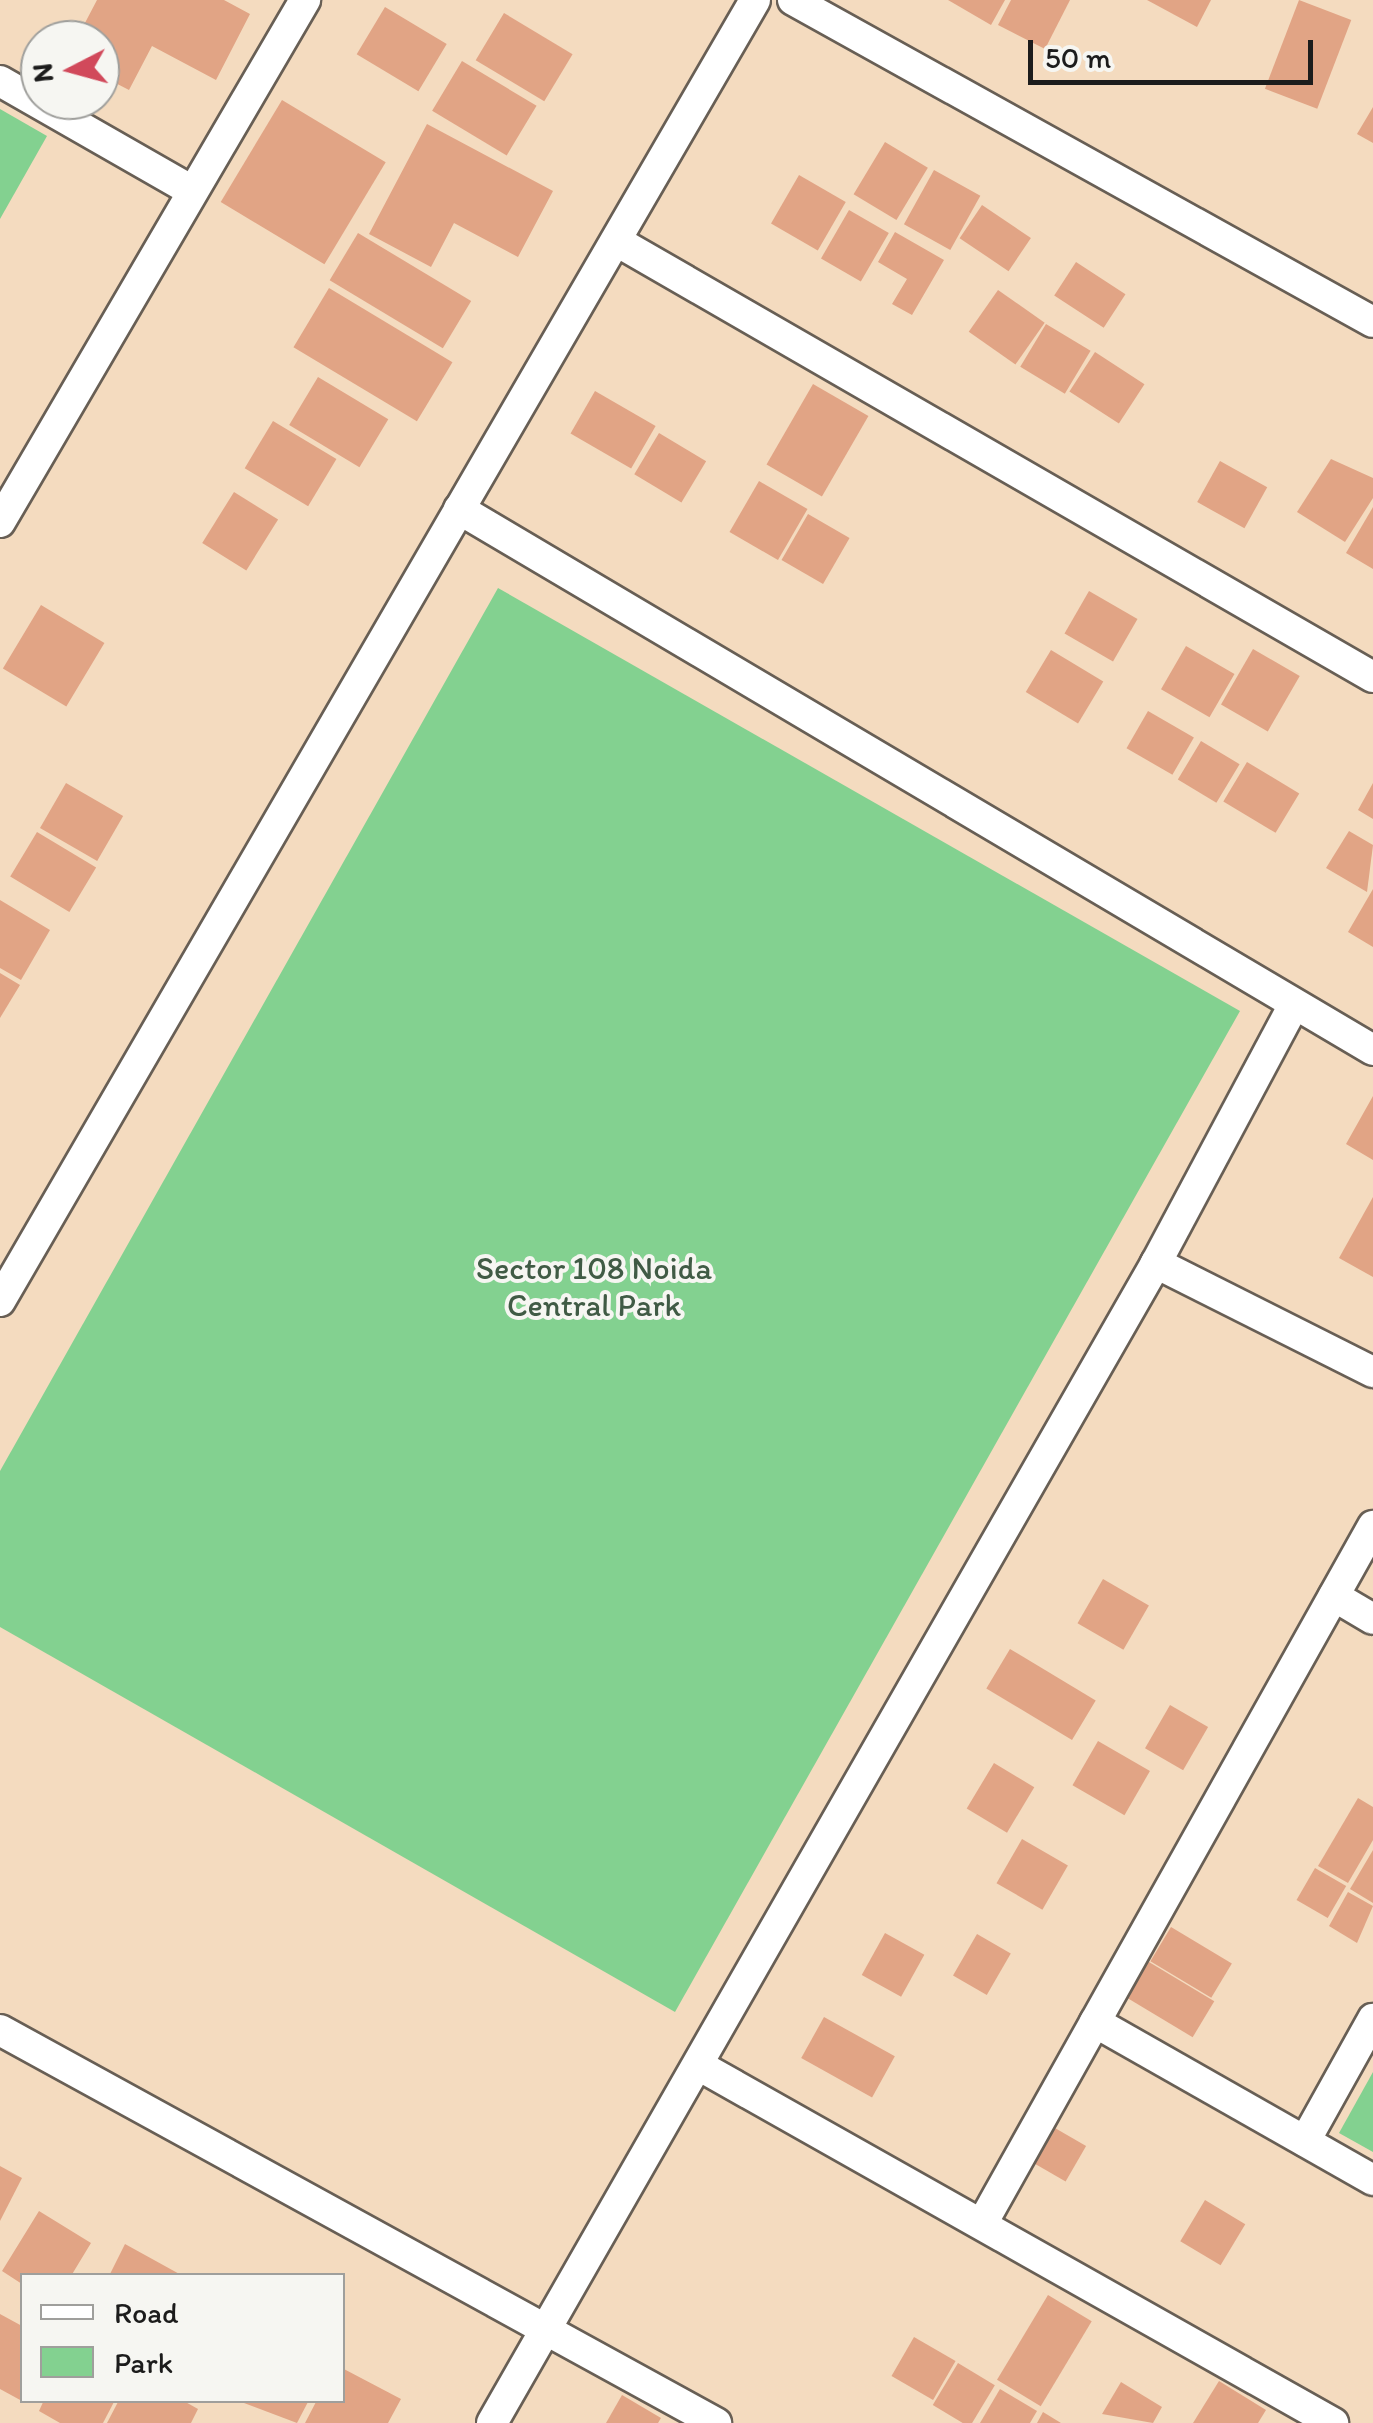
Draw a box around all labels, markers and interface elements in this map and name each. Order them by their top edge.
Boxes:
north arrow [20,20,120,120]
scale bar [1033,20,1318,82]
text: 50 m [1045,39,1111,76]
text: N [24,62,60,84]
park label: Sector 108 Noida Central Park [476,1250,712,1325]
legend [20,2273,345,2403]
text: Road [114,2294,179,2331]
text: Park [114,2344,173,2381]

